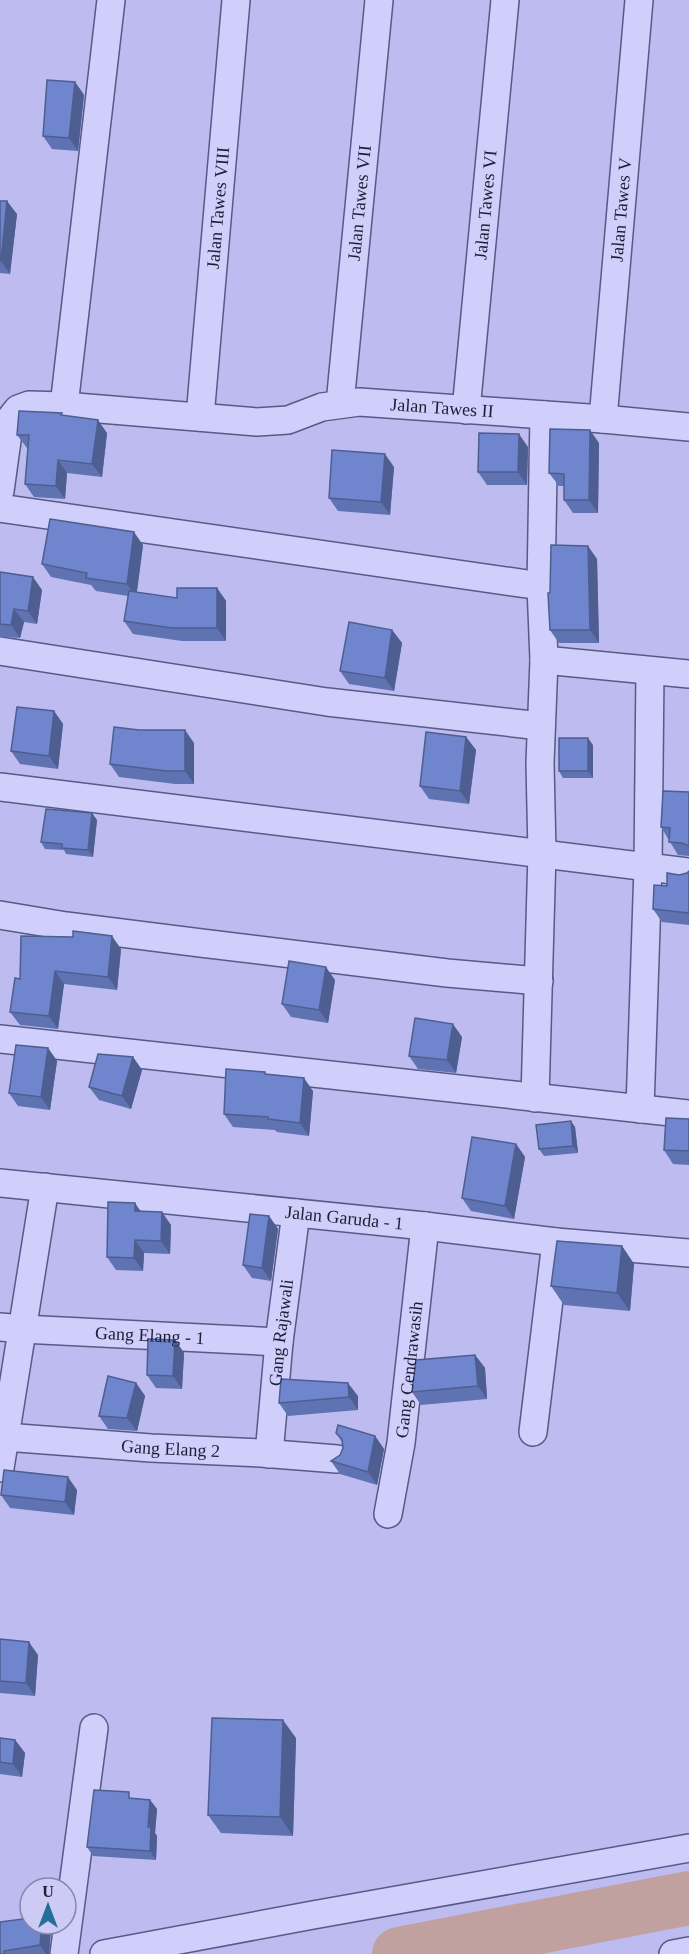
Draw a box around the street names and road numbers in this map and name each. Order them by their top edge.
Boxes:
street label: Jalan Tawes VII [344,144,375,262]
street label: Jalan Tawes VIII [203,146,233,269]
street label: Jalan Tawes VI [470,149,501,261]
street label: Jalan Tawes V [607,157,635,263]
street label: Jalan Tawes II [390,394,494,421]
street label: Jalan Garuda - 1 [284,1202,404,1234]
street label: Gang Rajawali [265,1278,297,1387]
street label: Gang Cendrawasih [392,1300,427,1439]
street label: Gang Elang - 1 [95,1323,205,1348]
street label: Gang Elang 2 [120,1436,220,1461]

